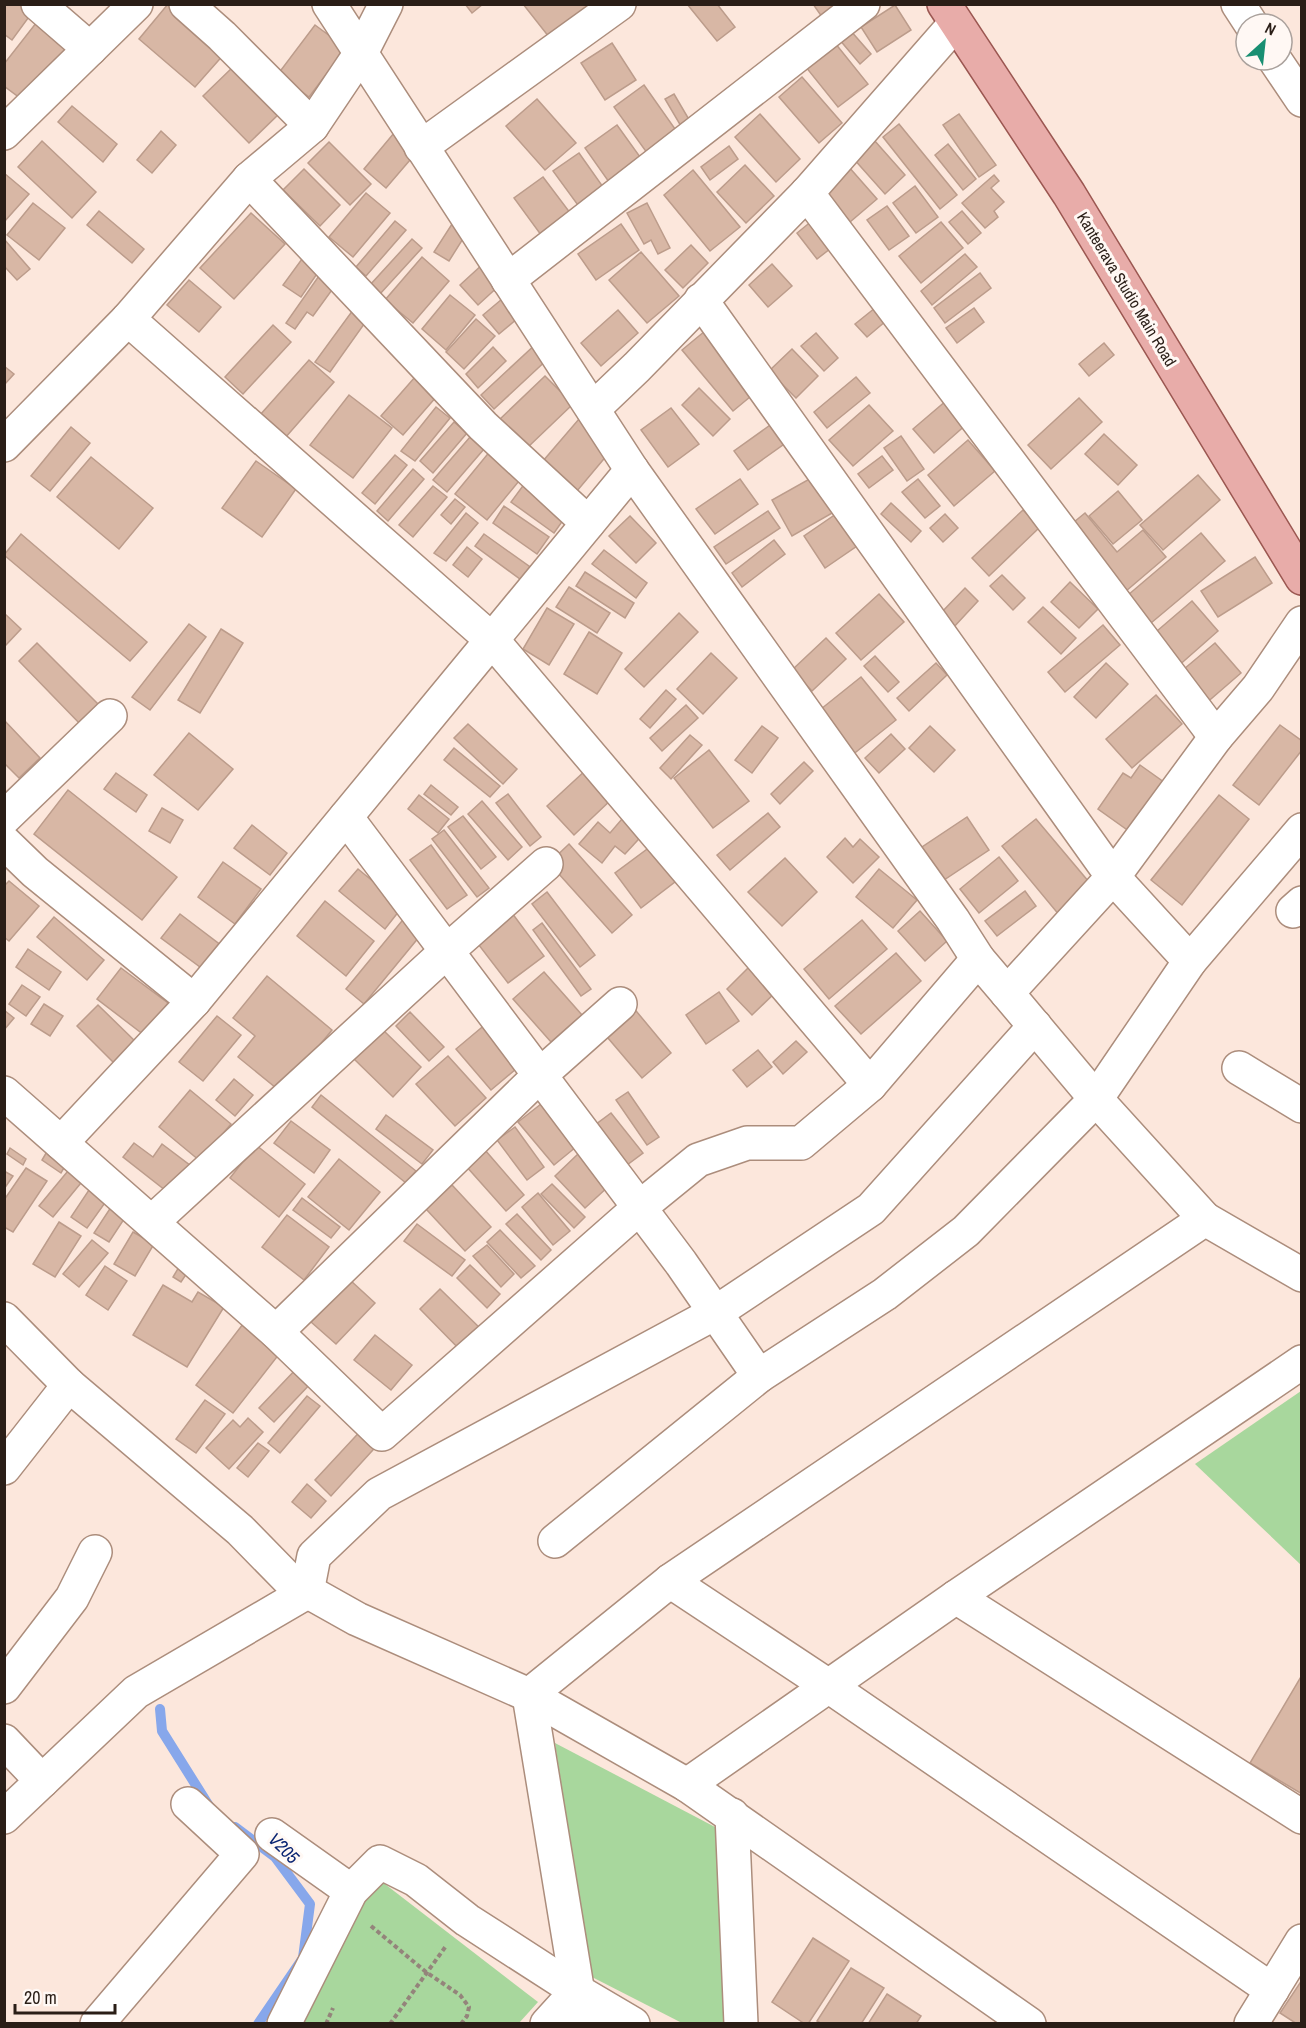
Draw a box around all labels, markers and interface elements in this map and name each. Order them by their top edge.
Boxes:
north arrow [1234,12,1294,72]
text: N [1262,17,1280,41]
street label: Kanteerava Studio Main Road [1072,208,1182,370]
water label: V205 [263,1827,306,1870]
scale bar [15,1977,116,2015]
text: 20 m [24,1985,57,2010]

